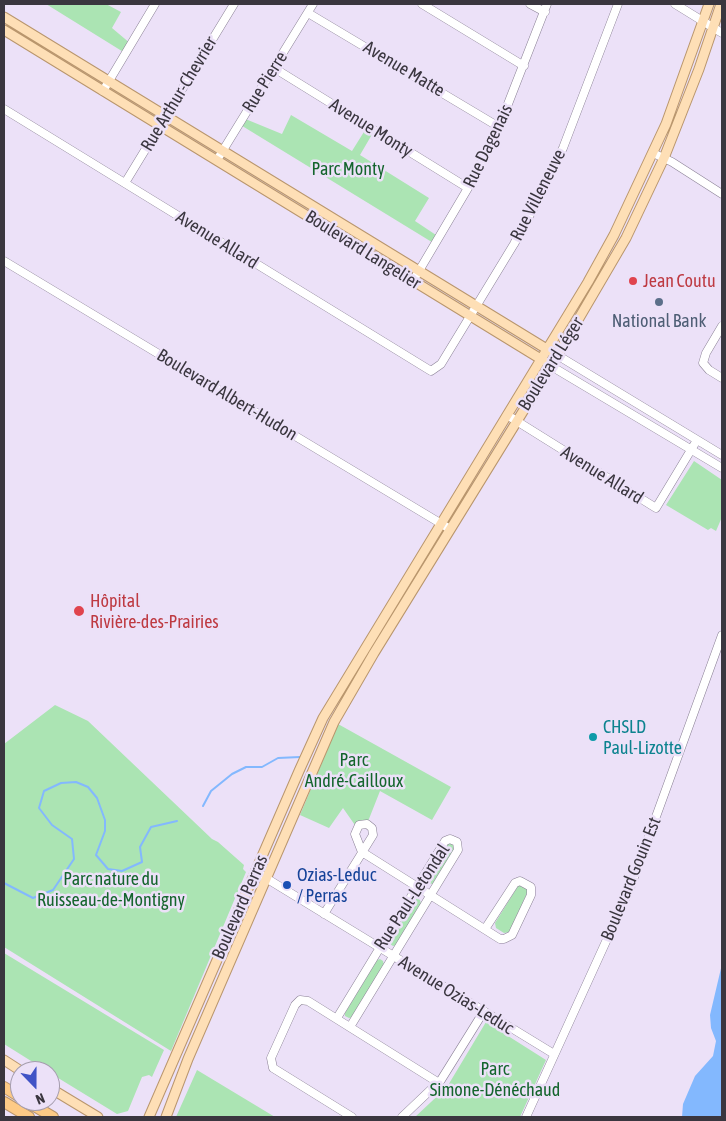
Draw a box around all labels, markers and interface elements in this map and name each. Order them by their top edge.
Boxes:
street label: Rue Arthur-Chevrier [136,33,222,155]
street label: Avenue Matte [359,36,449,102]
street label: Rue Pierre [238,47,292,117]
street label: Avenue Monty [325,94,417,162]
street label: Rue Dagenais [459,101,517,191]
street label: Rue Villeneuve [506,146,570,244]
park label: Parc Monty [311,158,385,180]
street label: Avenue Allard [172,206,262,274]
street label: Boulevard Langelier [301,206,425,294]
place label: Jean Coutu [643,270,716,292]
marker: Jean Coutu [627,275,639,287]
marker: National Bank [653,296,665,308]
place label: National Bank [612,310,706,332]
street label: Boulevard Léger [514,313,588,415]
street label: Boulevard Albert-Hudon [153,344,301,446]
street label: Avenue Allard [557,441,647,509]
place label: Hôpital Rivière-des-Prairies [90,590,219,632]
marker: Hôpital Rivière-des-Prairies [72,604,86,618]
place label: CHSLD Paul-Lizotte [603,716,682,759]
marker: CHSLD Paul-Lizotte [587,731,599,743]
park label: Parc André-Cailloux [305,749,403,792]
street label: Boulevard Gouin Est [596,814,666,944]
street label: Rue Paul-Letondal [370,840,454,954]
street label: Boulevard Perras [207,851,273,963]
place label: Ozias-Leduc / Perras [297,864,376,906]
park label: Parc nature du Ruisseau-de-Montigny [37,868,185,911]
marker: Ozias-Leduc / Perras [281,879,293,891]
street label: Avenue Ozias-Leduc [394,951,518,1039]
park label: Parc Simone-Dénéchaud [430,1058,560,1100]
north arrow [10,1061,60,1111]
text: N [33,1090,47,1108]

